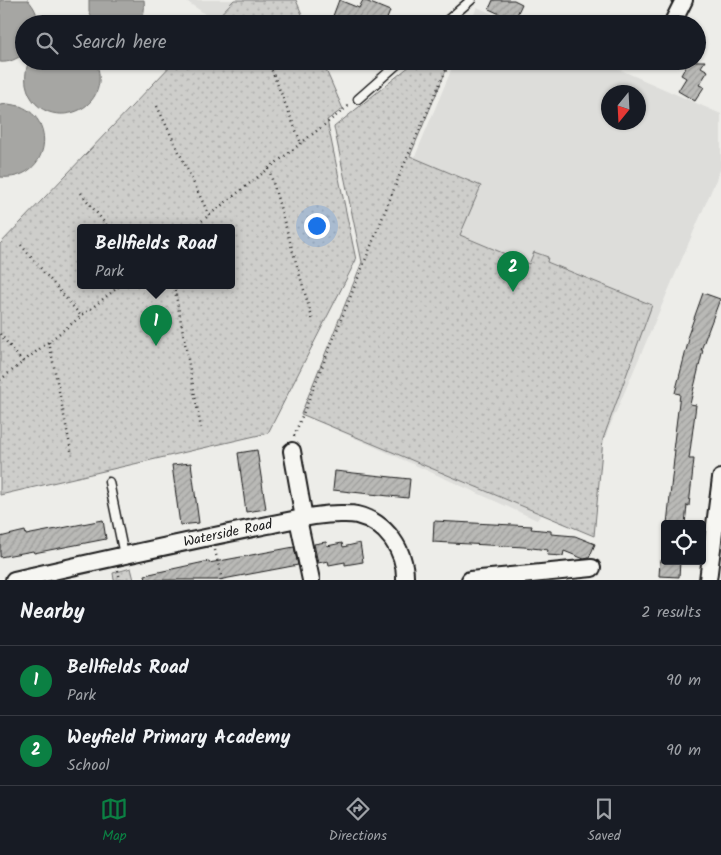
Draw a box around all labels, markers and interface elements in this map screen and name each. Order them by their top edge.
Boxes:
search box [15,15,706,70]
text: Search here [73,28,167,58]
icon: search [33,29,61,57]
north arrow [601,85,646,130]
your location [304,213,330,239]
popup [77,224,235,289]
text: Bellfields Road [95,229,217,259]
pin: 2 [497,251,529,292]
text: Park [95,259,124,284]
pin: 1 [140,305,172,346]
street label: Waterside Road [181,513,275,553]
map controls [661,520,706,565]
button: locate [661,520,706,565]
text: Nearby [20,596,85,629]
text: 2 results [641,600,701,625]
text: Bellfields Road [67,653,189,683]
text: 1 [34,668,38,693]
text: 90 m [666,668,701,693]
text: Park [67,683,96,708]
text: Weyfield Primary Academy [67,723,290,753]
text: 2 [31,738,41,763]
text: 90 m [666,738,701,763]
text: School [67,753,110,778]
tab: Map [100,795,128,847]
tab: Directions [329,795,387,847]
tab: Saved [587,795,621,847]

